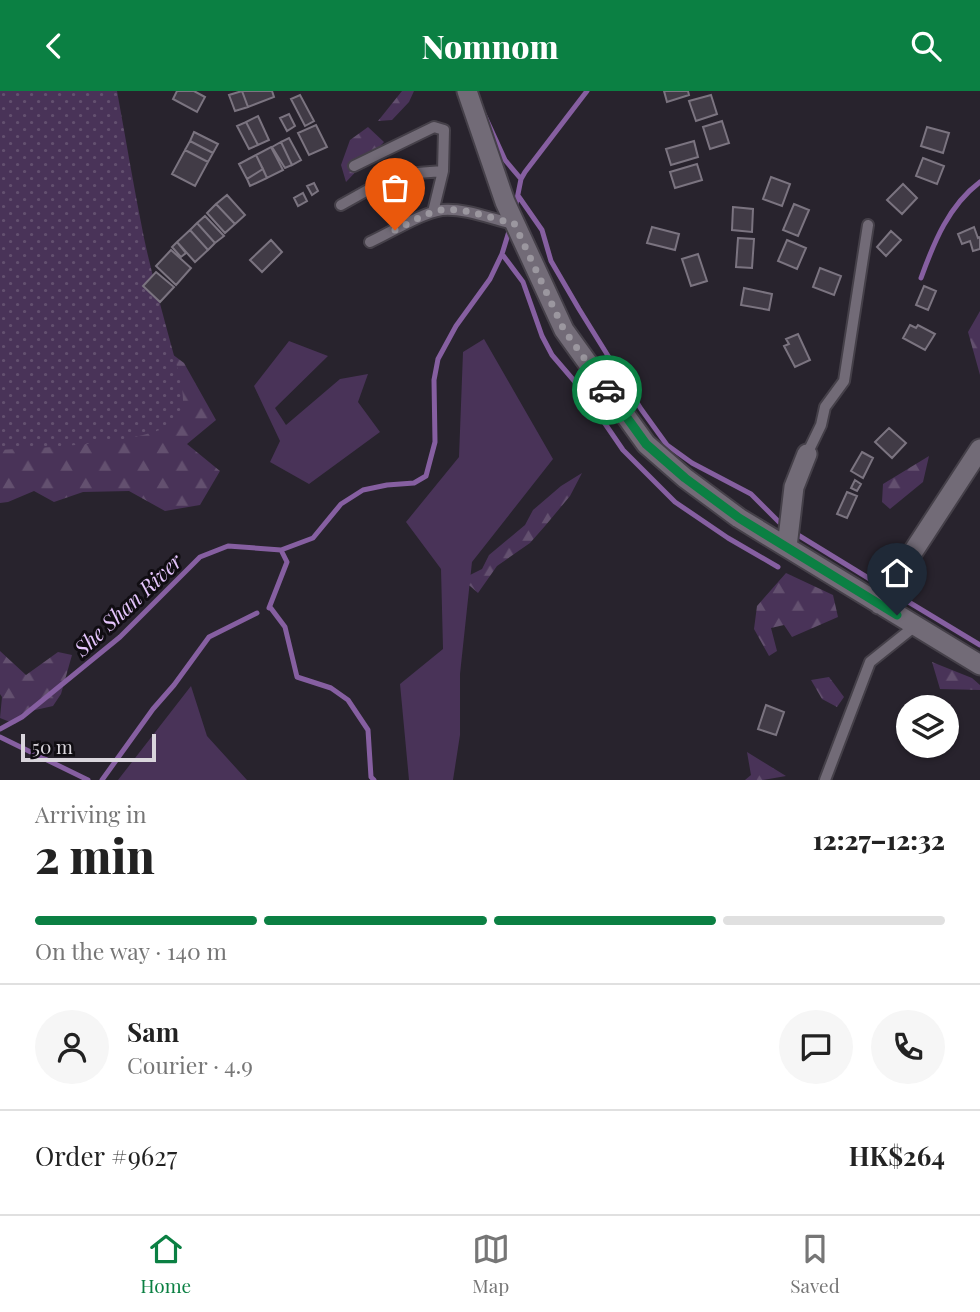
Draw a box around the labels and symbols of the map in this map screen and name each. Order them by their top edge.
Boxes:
pin [365,158,425,230]
courier [572,355,642,425]
pin [867,543,927,615]
water label: She Shan River [66,546,188,662]
scale bar [21,731,156,763]

